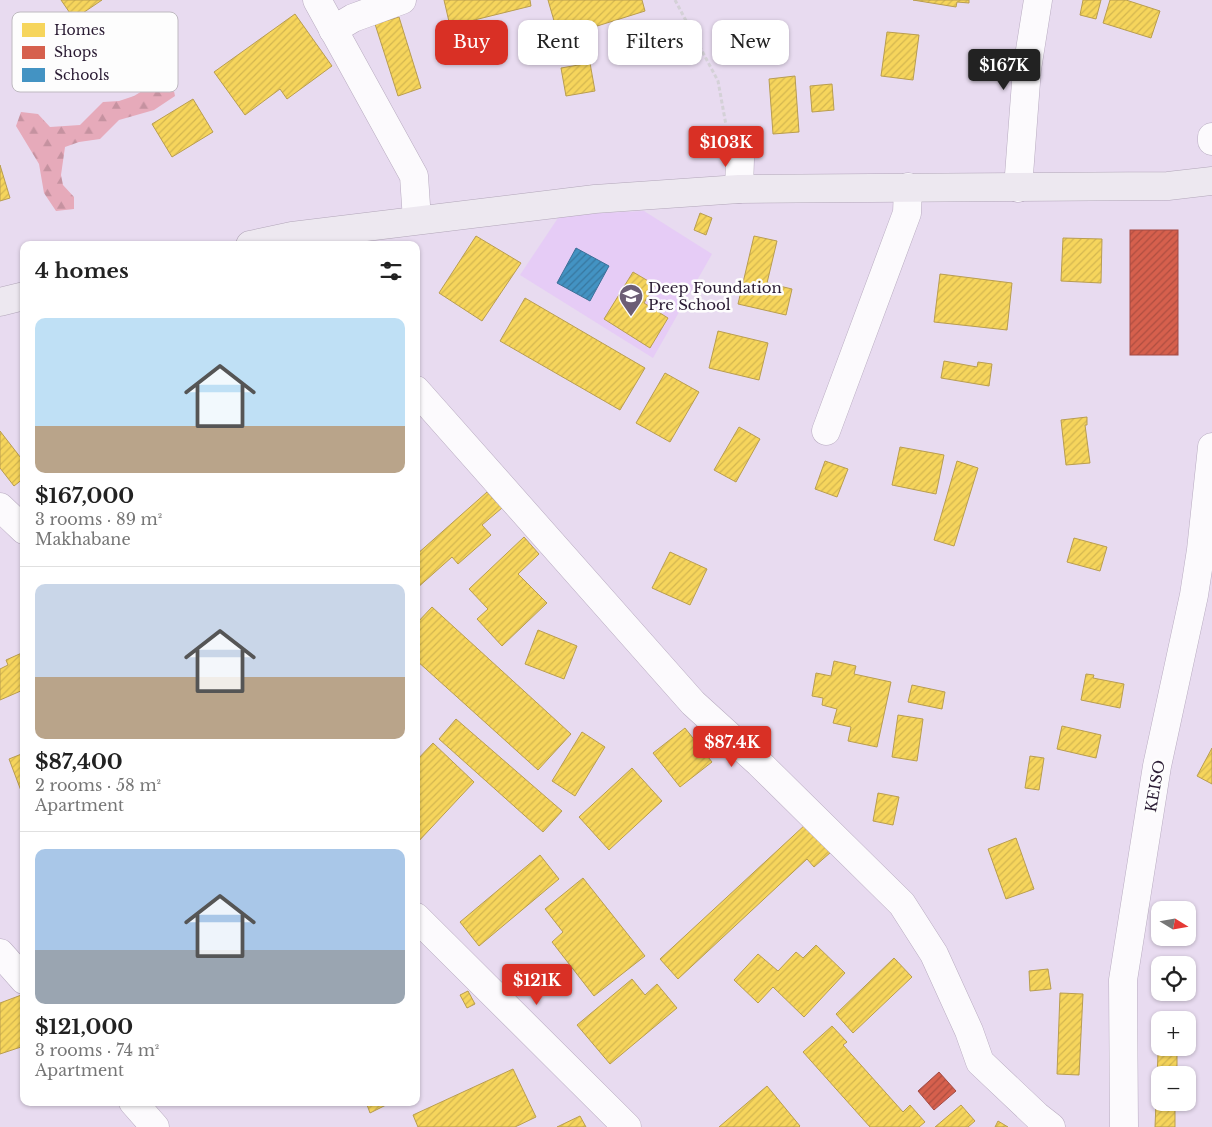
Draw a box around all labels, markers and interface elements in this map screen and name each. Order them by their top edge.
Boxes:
legend [12,12,178,92]
chip: Buy [435,20,508,65]
chip: Rent [518,20,598,65]
chip: Filters [608,20,702,65]
chip: New [712,20,789,65]
text: Homes [54,21,105,39]
text: Shops [54,43,98,61]
pin: $167K [969,48,1039,91]
text: $167K [979,55,1029,75]
text: Schools [54,66,109,84]
pin: $103K [691,126,761,168]
text: $103K [700,132,752,152]
icon: filters [377,257,405,285]
text: 4 homes [35,258,129,284]
place label: Deep Foundation Pre School [648,278,782,314]
school or university icon: Deep Foundation Pre School [618,283,644,317]
icon: home [175,351,265,441]
text: $167,000 [35,483,134,509]
text: 3 rooms · 89 m² [35,509,162,529]
text: Makhabane [35,529,131,549]
icon: home [175,616,265,706]
pin: $87.4K [691,726,773,768]
text: $87.4K [704,732,760,752]
text: $87,400 [35,749,123,775]
street label: KEISO [1141,758,1169,814]
text: 2 rooms · 58 m² [35,775,161,795]
text: Apartment [35,795,124,815]
icon: home [175,881,265,971]
north arrow [1151,901,1196,946]
map controls [1151,901,1196,1111]
button: locate [1151,956,1196,1001]
pin: $121K [502,964,572,1006]
text: $121K [513,970,561,990]
button: + [1151,1011,1196,1056]
text: $121,000 [35,1014,133,1040]
text: 3 rooms · 74 m² [35,1040,159,1060]
text: Apartment [35,1060,124,1080]
button: − [1151,1066,1196,1111]

